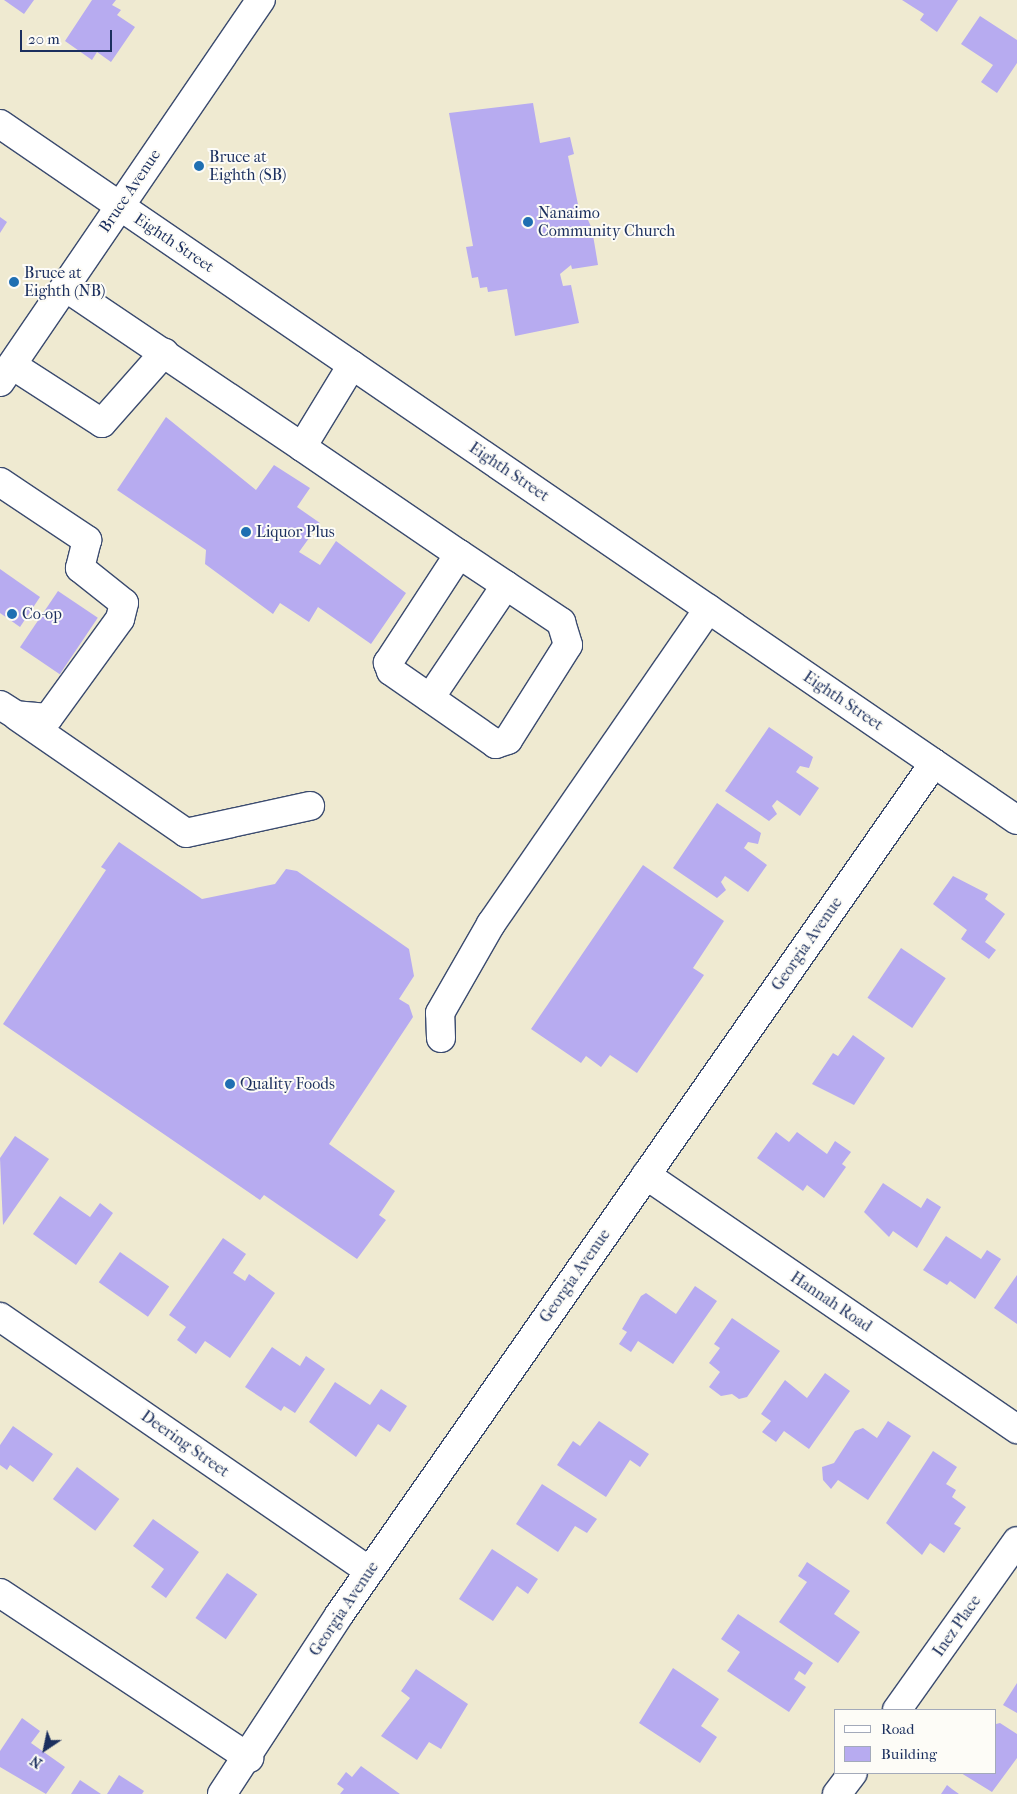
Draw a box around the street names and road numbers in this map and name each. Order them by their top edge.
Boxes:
street label: Bruce Avenue [95,146,165,236]
street label: Eighth Street [130,209,218,277]
street label: Eighth Street [465,438,553,506]
street label: Eighth Street [799,667,887,735]
street label: Georgia Avenue [768,894,846,994]
street label: Georgia Avenue [536,1226,614,1326]
street label: Hannah Road [787,1268,875,1336]
street label: Deering Street [137,1407,233,1481]
street label: Georgia Avenue [305,1558,383,1660]
street label: Inez Place [929,1592,985,1660]

